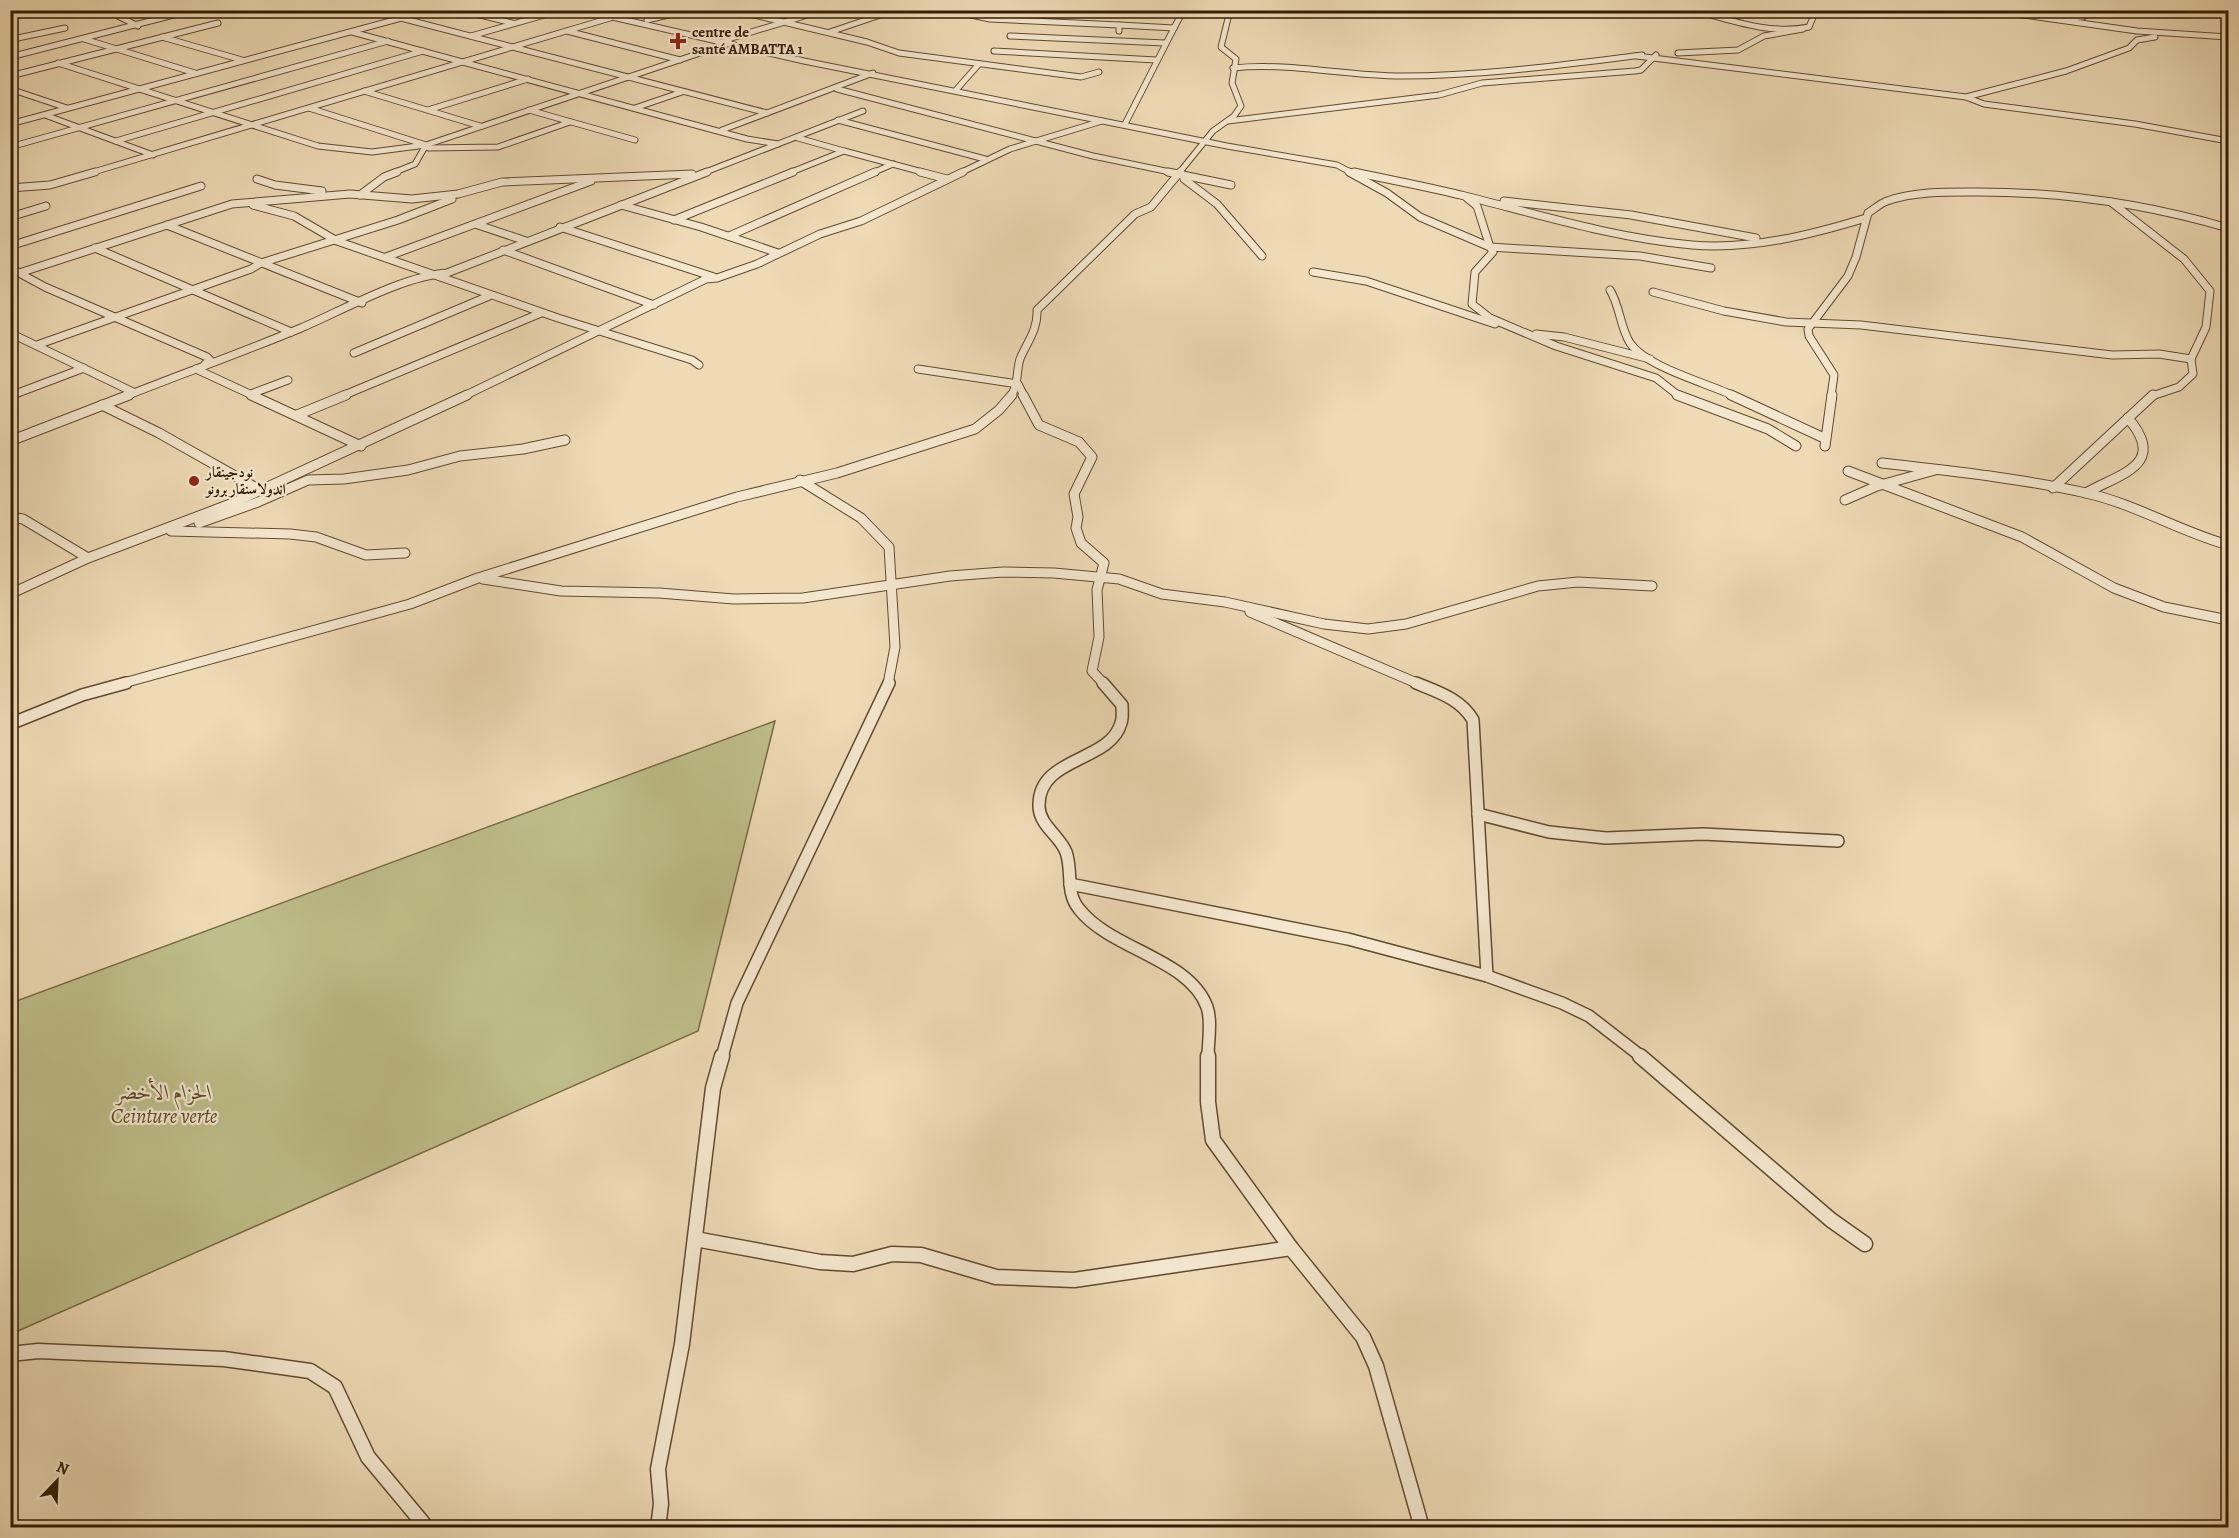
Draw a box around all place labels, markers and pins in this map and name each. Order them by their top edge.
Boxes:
place label: centre de santé AMBATTA 1 [692,22,803,59]
marker: centre de santé AMBATTA 1 [669,32,687,50]
place label: نودجينقار اندولاسنقار برونو [204,462,286,499]
marker: نودجينقار اندولاسنقار برونو [187,474,201,488]

